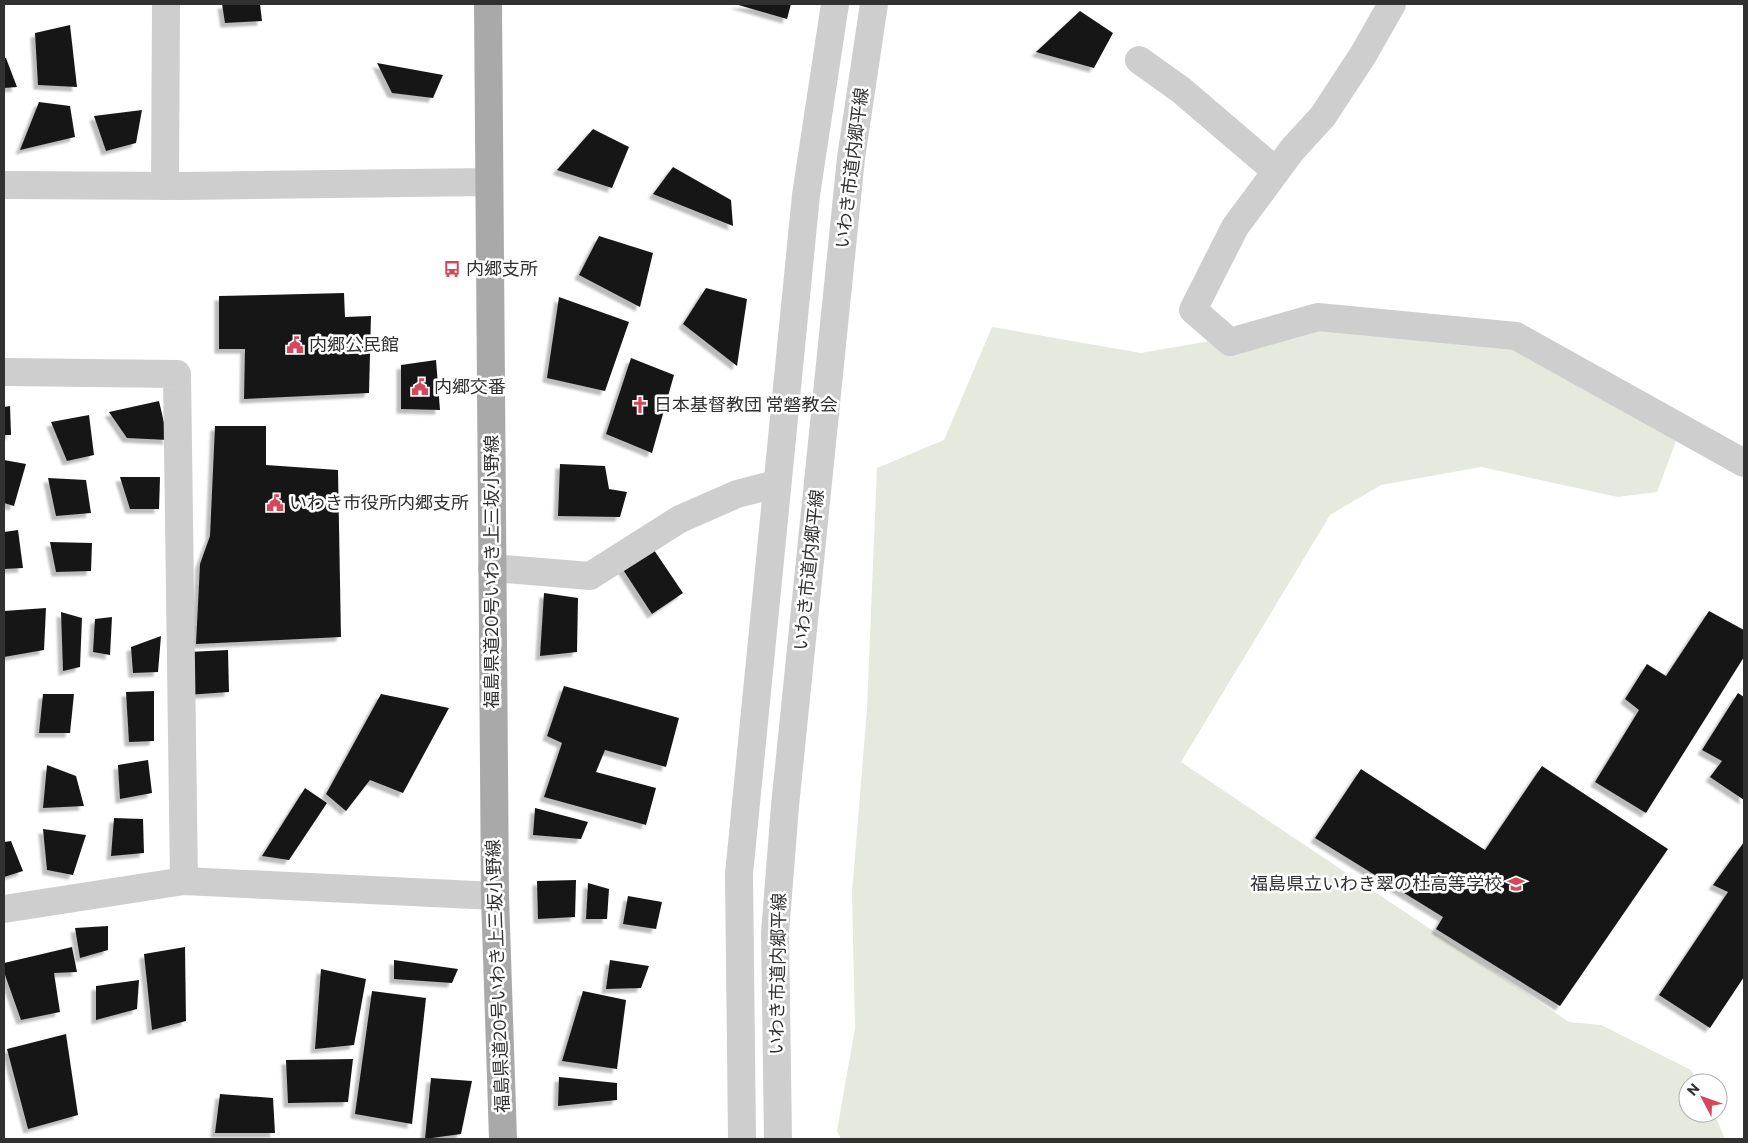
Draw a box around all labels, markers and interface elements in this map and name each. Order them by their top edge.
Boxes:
street label: いわき市道内郷平線 [830,86,872,250]
place label: 内郷支所 [466,257,538,279]
bus stop icon: 内郷支所 [442,259,462,279]
place label: 内郷公民館 [309,333,399,355]
public building icon: 内郷公民館 [285,335,305,355]
place label: 内郷交番 [434,375,506,397]
public building icon: 内郷交番 [410,377,430,397]
place label: 日本基督教団 常磐教会 [654,393,837,415]
church icon: 日本基督教団 常磐教会 [630,395,650,415]
street label: 福島県道20号いわき上三坂小野線 [480,435,502,709]
street label: いわき市道内郷平線 [789,488,827,652]
place label: いわき市役所内郷支所 [289,491,469,513]
public building icon: いわき市役所内郷支所 [265,493,285,513]
street label: 福島県道20号いわき上三坂小野線 [481,839,513,1113]
place label: 福島県立いわき翠の杜高等学校 [1250,872,1502,894]
school or university icon: 福島県立いわき翠の杜高等学校 [1506,874,1526,894]
street label: いわき市道内郷平線 [765,893,789,1055]
north arrow [1678,1073,1728,1123]
text: N [1683,1080,1703,1099]

